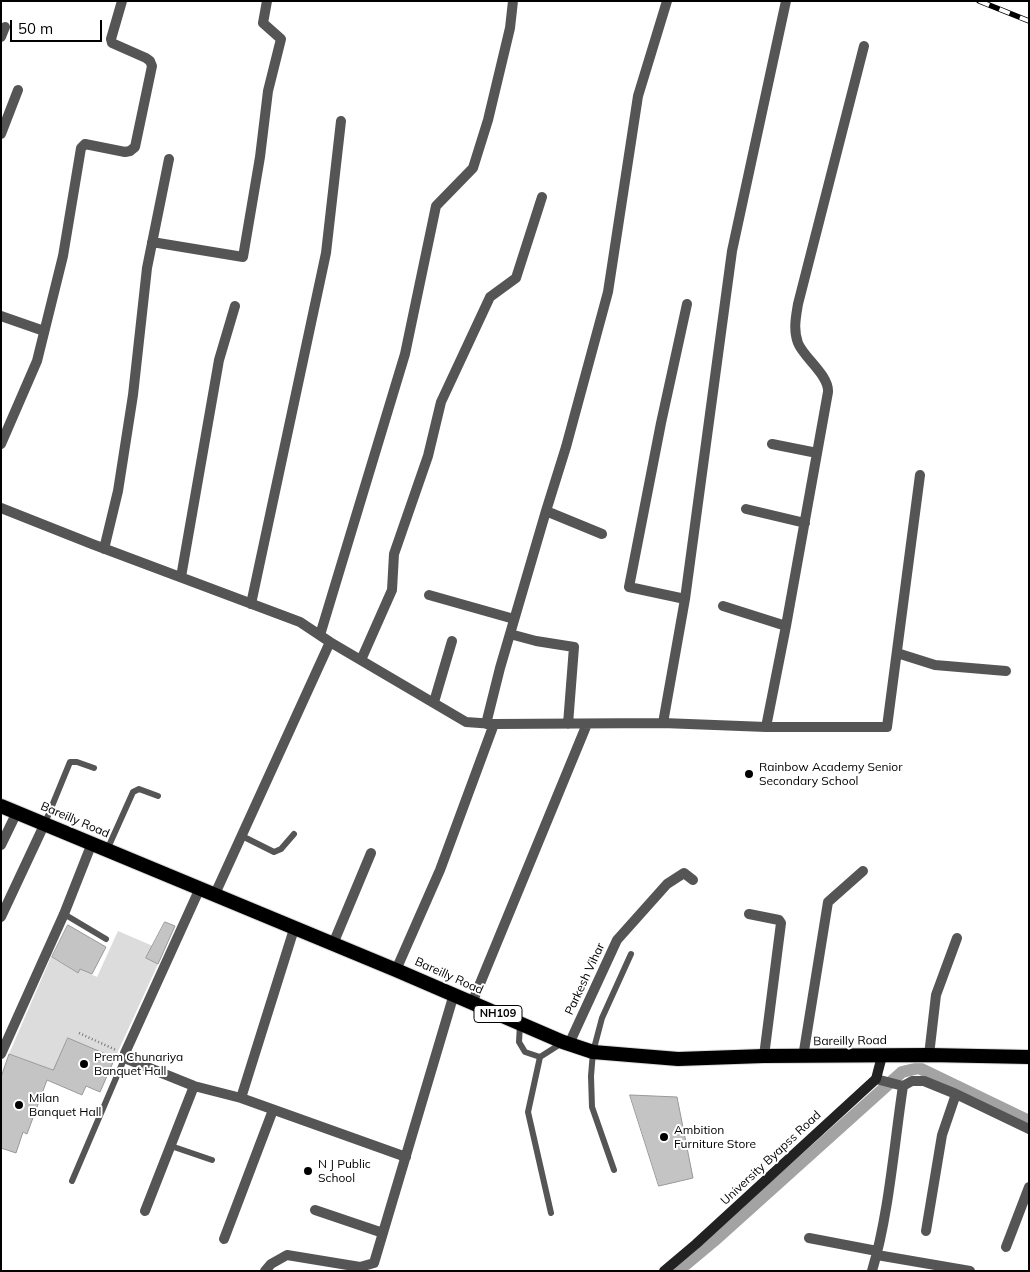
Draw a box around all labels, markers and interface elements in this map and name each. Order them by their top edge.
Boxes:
scale bar [12,10,105,42]
text: 50 m [18,19,53,38]
place label: Rainbow Academy Senior Secondary School [759,760,903,788]
marker: Rainbow Academy Senior Secondary School [743,768,755,780]
street label: Bareilly Road [38,799,112,841]
street label: Parkesh Vihar [562,941,608,1017]
street label: Bareilly Road [412,954,486,998]
road number: NH109 [474,1006,522,1022]
street label: Bareilly Road [813,1033,887,1049]
place label: Prem Chunariya Banquet Hall [94,1050,183,1078]
marker: Prem Chunariya Banquet Hall [78,1058,90,1070]
place label: Milan Banquet Hall [29,1091,101,1119]
marker: Milan Banquet Hall [13,1099,25,1111]
street label: University Byapss Road [718,1108,824,1208]
place label: Ambition Furniture Store [674,1123,756,1151]
marker: Ambition Furniture Store [658,1131,670,1143]
place label: N J Public School [318,1157,371,1185]
marker: N J Public School [302,1165,314,1177]

